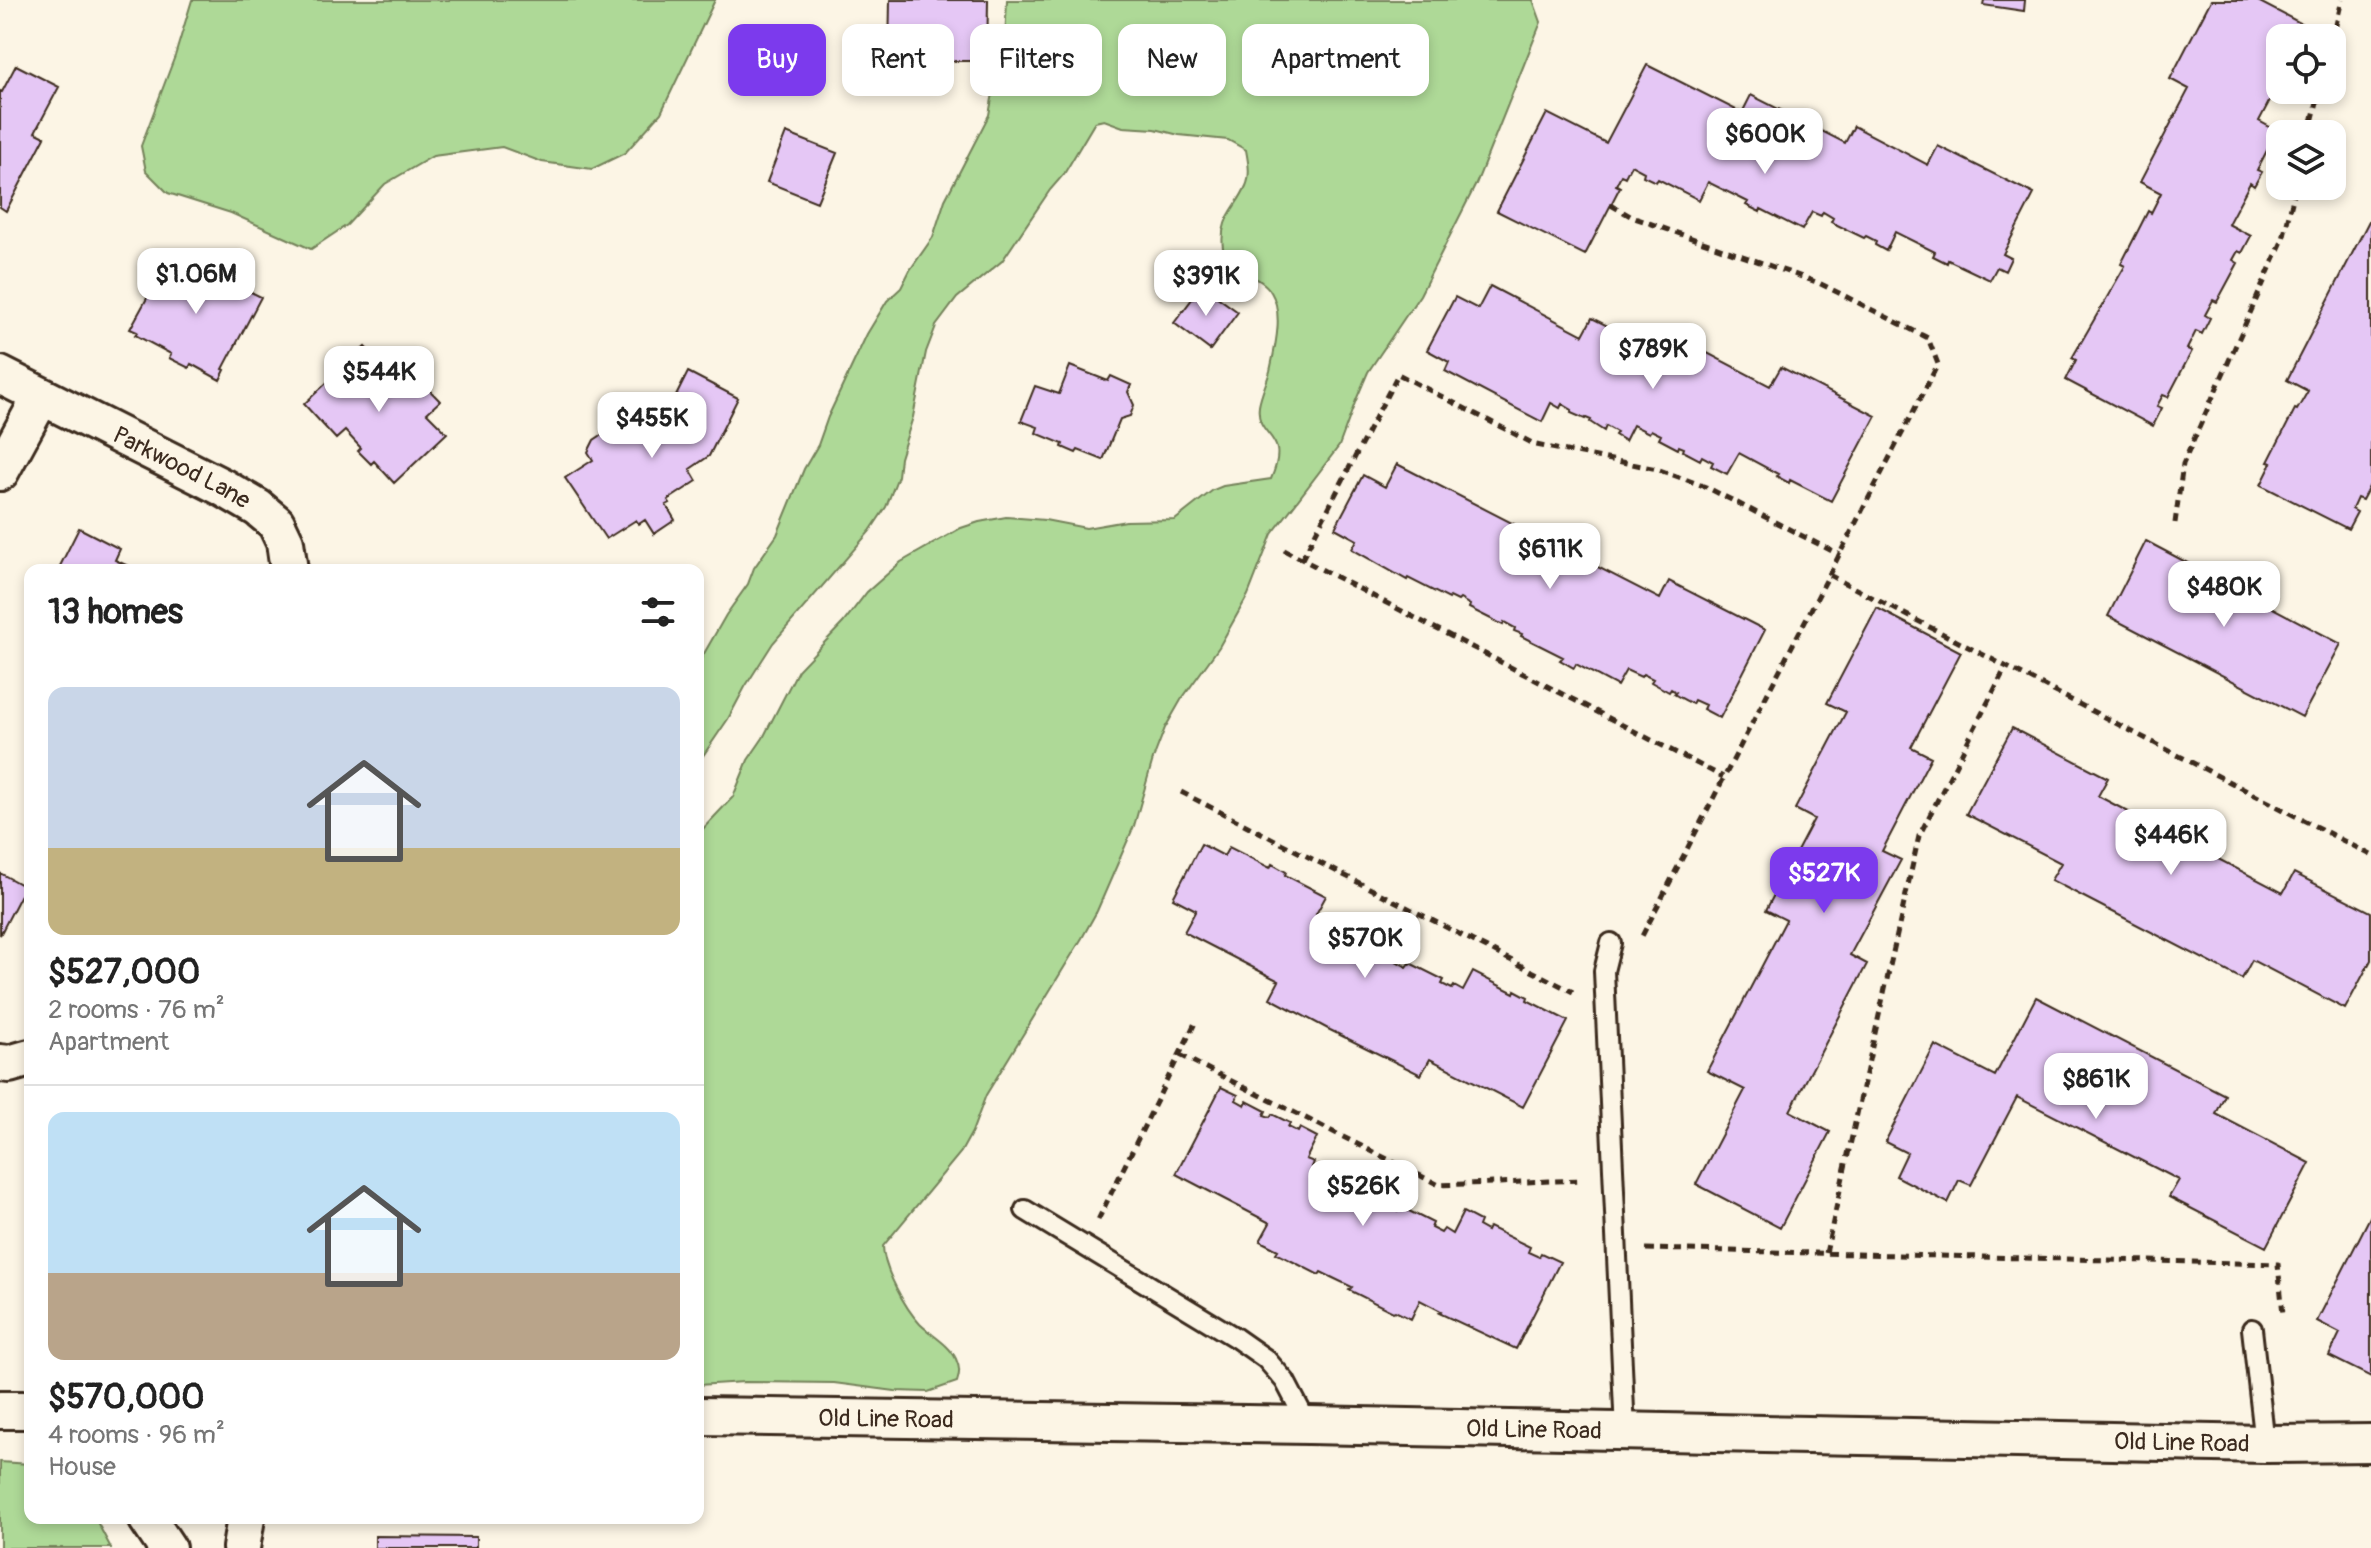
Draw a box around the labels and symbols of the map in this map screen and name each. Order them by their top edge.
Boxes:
pin: $600K [1709,108,1821,176]
pin: $1.06M [131,248,261,316]
pin: $391K [1150,250,1262,318]
pin: $789K [1597,323,1709,391]
pin: $544K [323,346,435,414]
pin: $455K [596,392,708,460]
street label: Parkwood Lane [108,420,256,515]
pin: $611K [1494,523,1606,591]
pin: $480K [2168,561,2280,629]
pin: $446K [2115,809,2227,877]
pin: $527K [1768,847,1880,915]
pin: $570K [1309,912,1421,980]
pin: $861K [2040,1053,2152,1121]
pin: $526K [1307,1160,1419,1228]
street label: Old Line Road [818,1404,954,1435]
street label: Old Line Road [1466,1414,1602,1446]
street label: Old Line Road [2114,1427,2250,1459]

